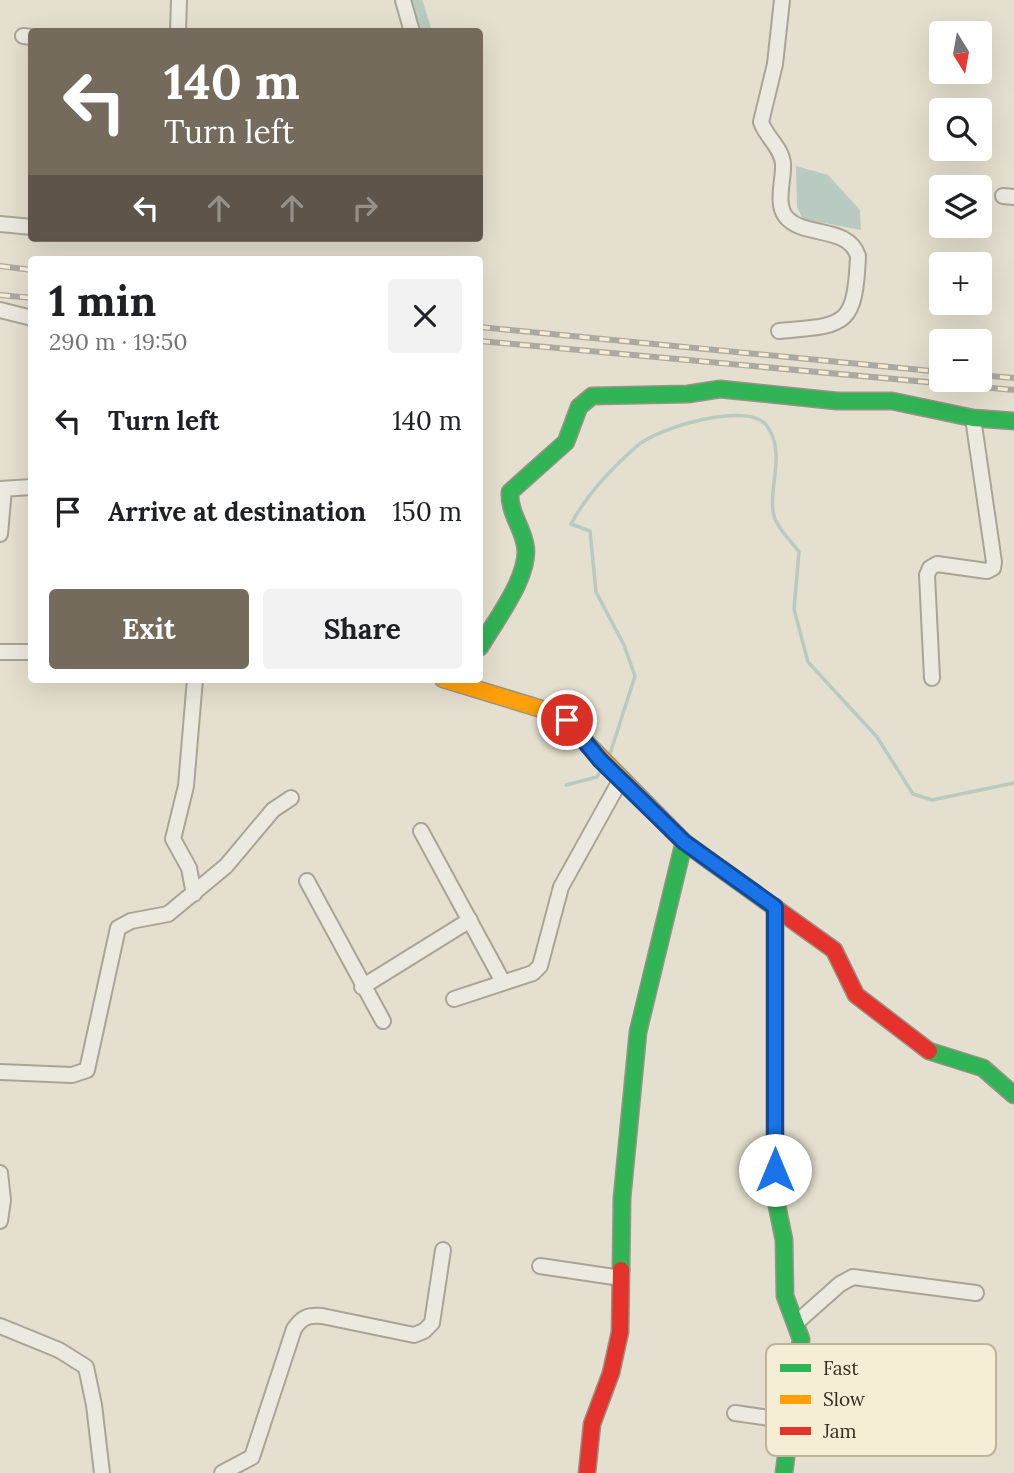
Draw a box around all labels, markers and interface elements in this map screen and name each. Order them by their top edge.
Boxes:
north arrow [929,21,992,84]
map controls [929,21,992,392]
text: 140 m [164,50,300,112]
icon: left [49,56,140,147]
button: search [929,98,992,161]
text: Turn left [164,111,294,152]
button: layers [929,175,992,238]
icon: left [127,189,165,227]
icon: ahead [200,189,238,227]
icon: ahead [273,189,311,227]
icon: right [346,189,384,227]
button: + [929,252,992,315]
text: 1 min [49,274,156,328]
button: close [388,279,462,353]
text: 290 m · 19:50 [49,327,188,356]
button: − [929,329,992,392]
icon: left [49,402,87,440]
text: Turn left [108,404,219,437]
text: 140 m [392,404,462,437]
icon: arrive [49,493,87,531]
text: Arrive at destination [108,495,366,528]
text: 150 m [392,495,462,528]
button: Exit [49,589,249,669]
button: Share [263,589,462,669]
pin [537,690,597,750]
icon: arrive [548,701,586,739]
position arrow [738,1133,812,1207]
legend [766,1344,996,1456]
text: Fast [823,1356,859,1380]
text: Slow [823,1387,866,1411]
text: Jam [822,1419,857,1443]

